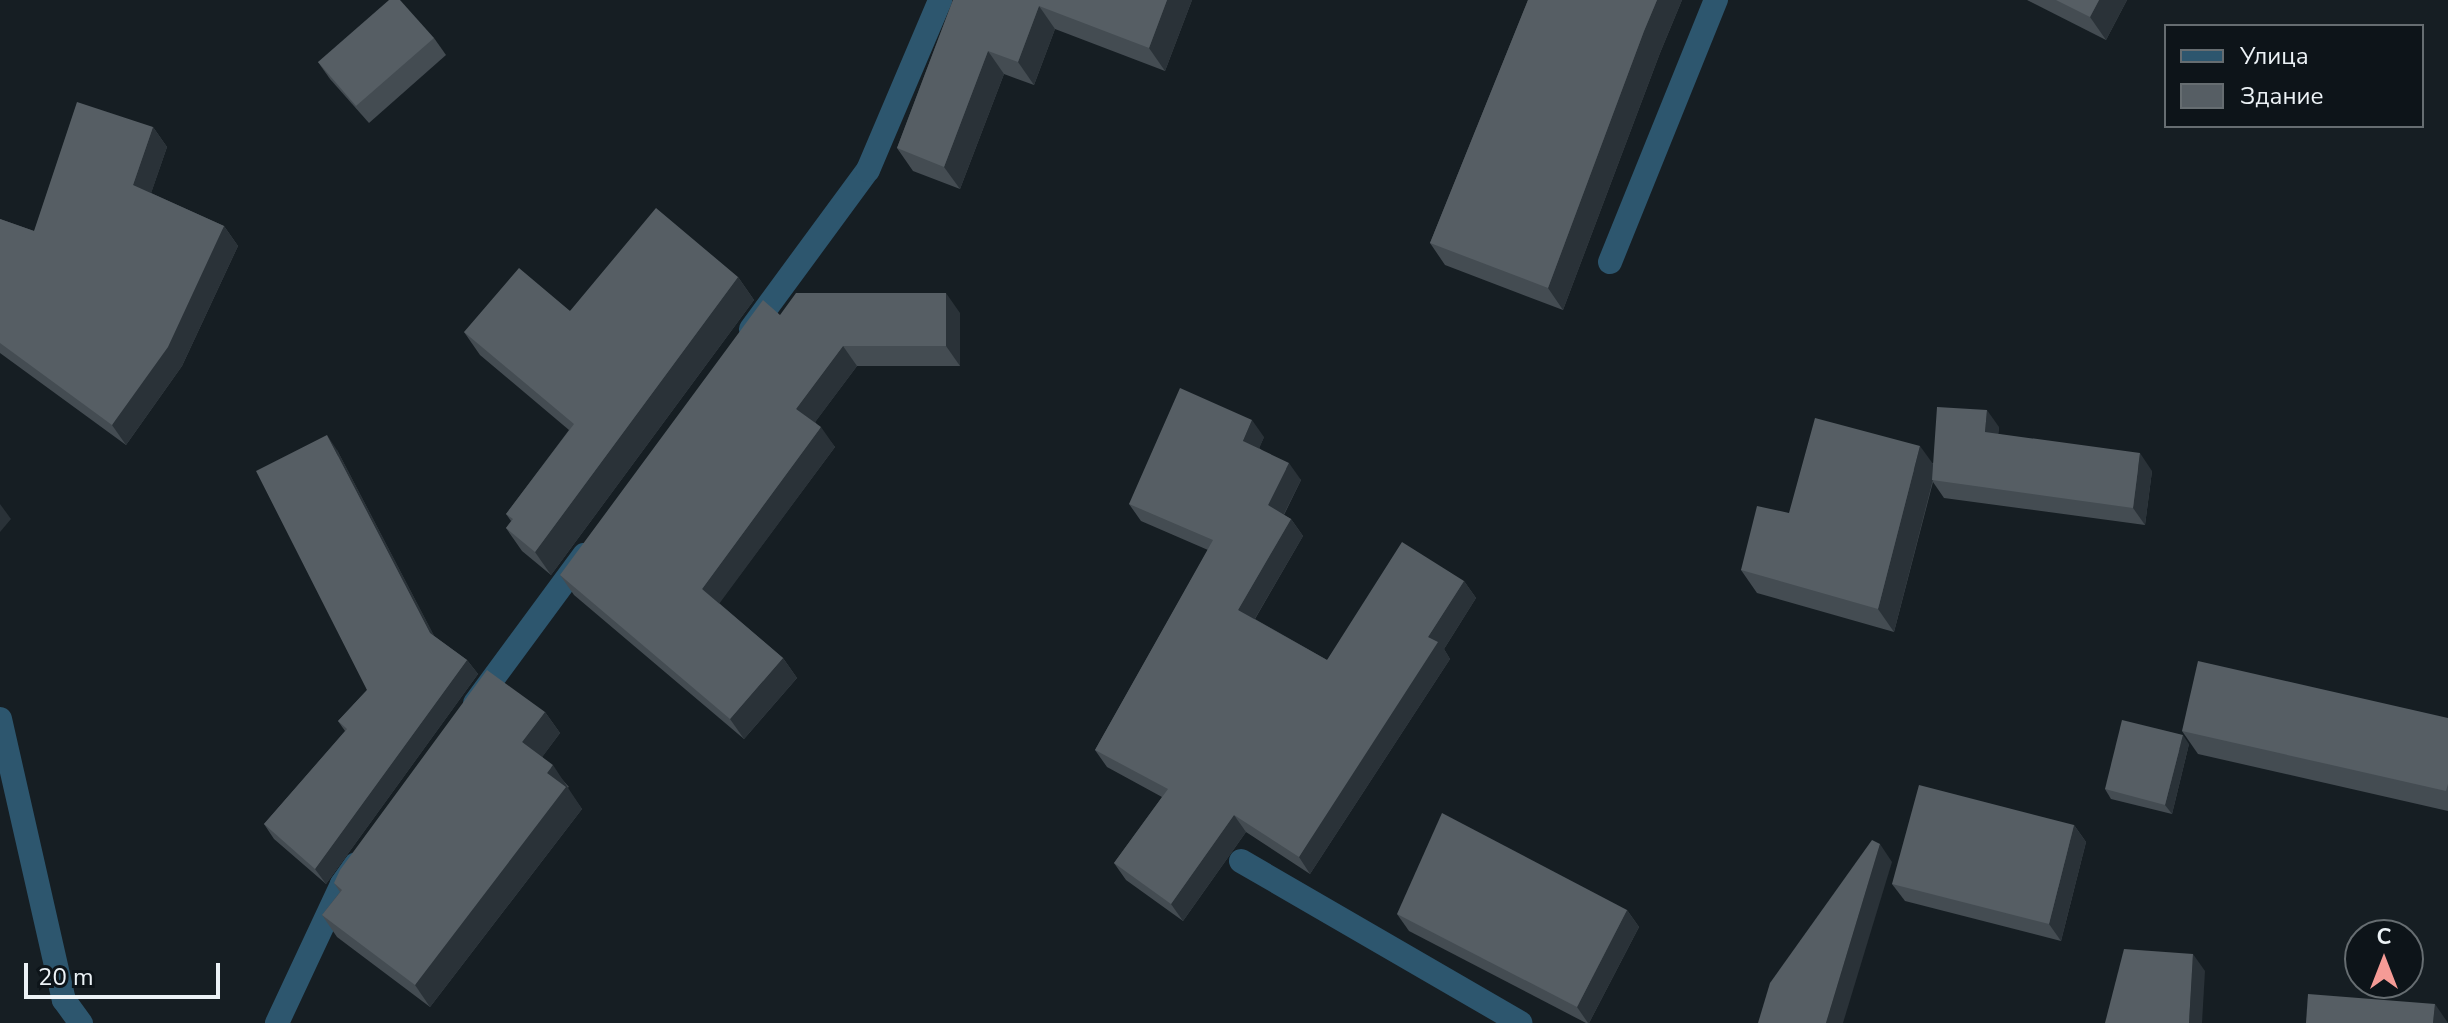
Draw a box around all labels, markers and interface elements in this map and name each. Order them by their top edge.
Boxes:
legend [2164,24,2424,128]
text: Улица [2240,40,2309,72]
text: Здание [2240,80,2324,112]
north arrow [2344,919,2424,999]
text: С [2377,922,2391,952]
scale bar [28,947,224,997]
text: 20 m [38,961,94,993]

